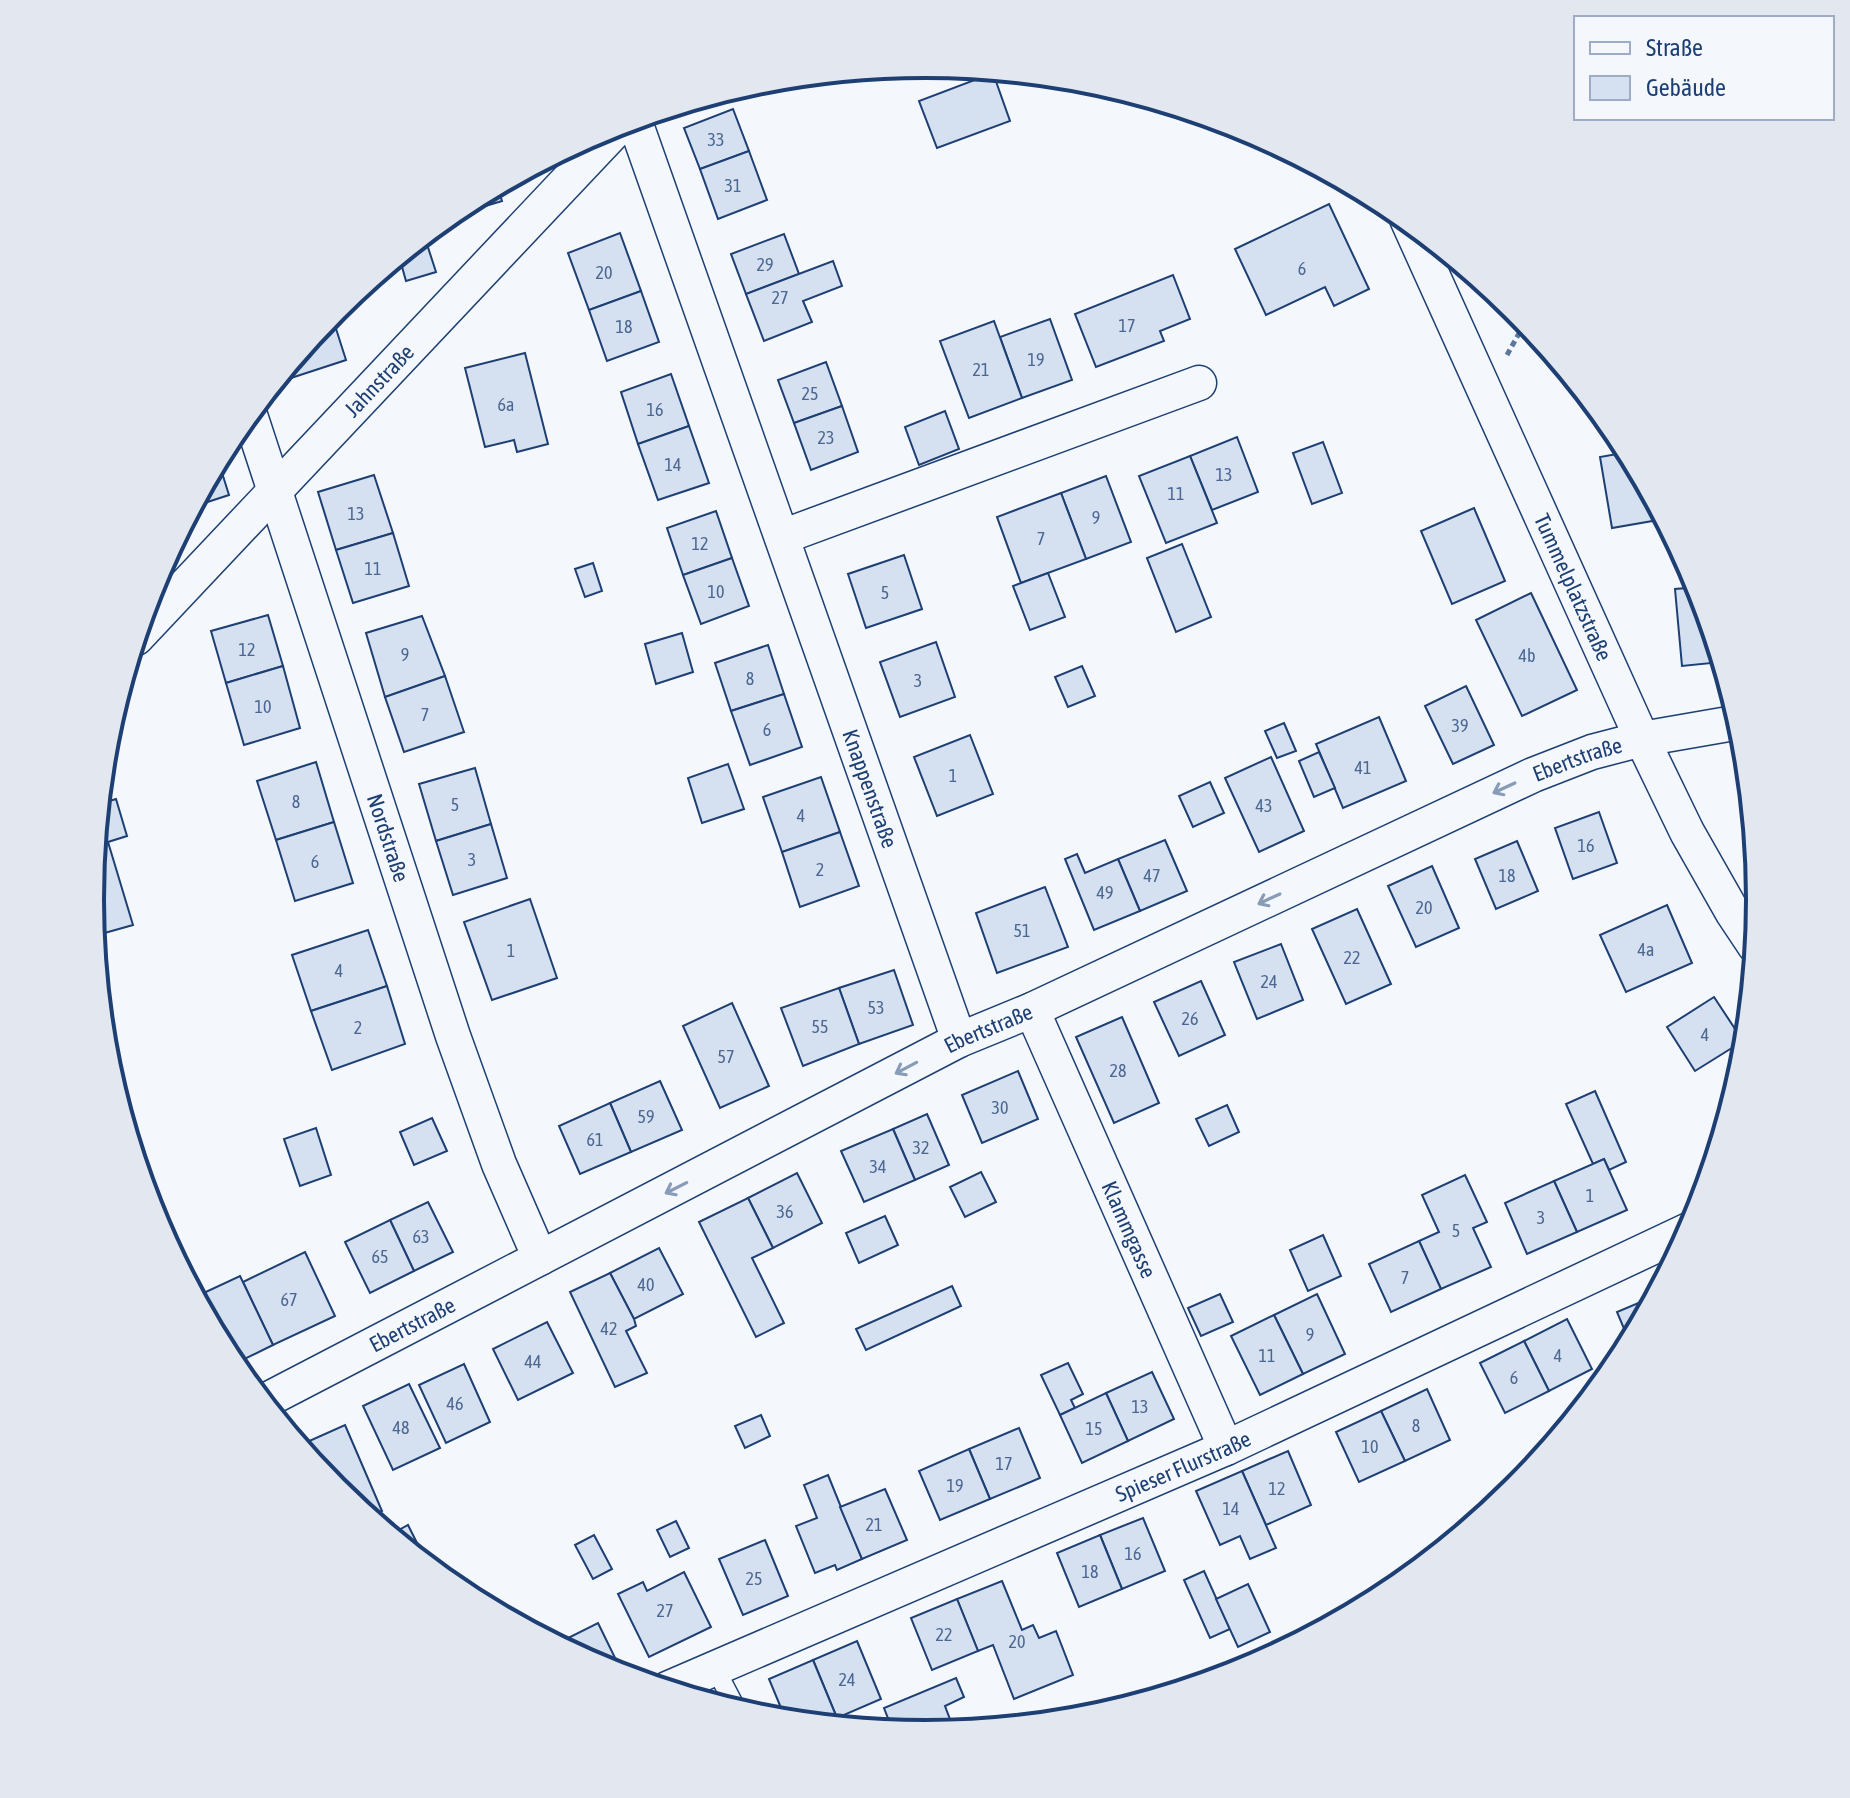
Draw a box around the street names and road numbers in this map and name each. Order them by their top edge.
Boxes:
street label: Jahnstraße [339,339,419,422]
street label: Tummelplatzstraße [1529,510,1618,665]
street label: Knappenstraße [837,726,903,851]
street label: Ebertstraße [1529,732,1625,787]
street label: Nordstraße [362,791,415,885]
street label: Ebertstraße [940,998,1036,1059]
street label: Klammgasse [1096,1177,1162,1282]
street label: Ebertstraße [365,1291,459,1358]
street label: Spieser Flurstraße [1112,1425,1255,1507]

